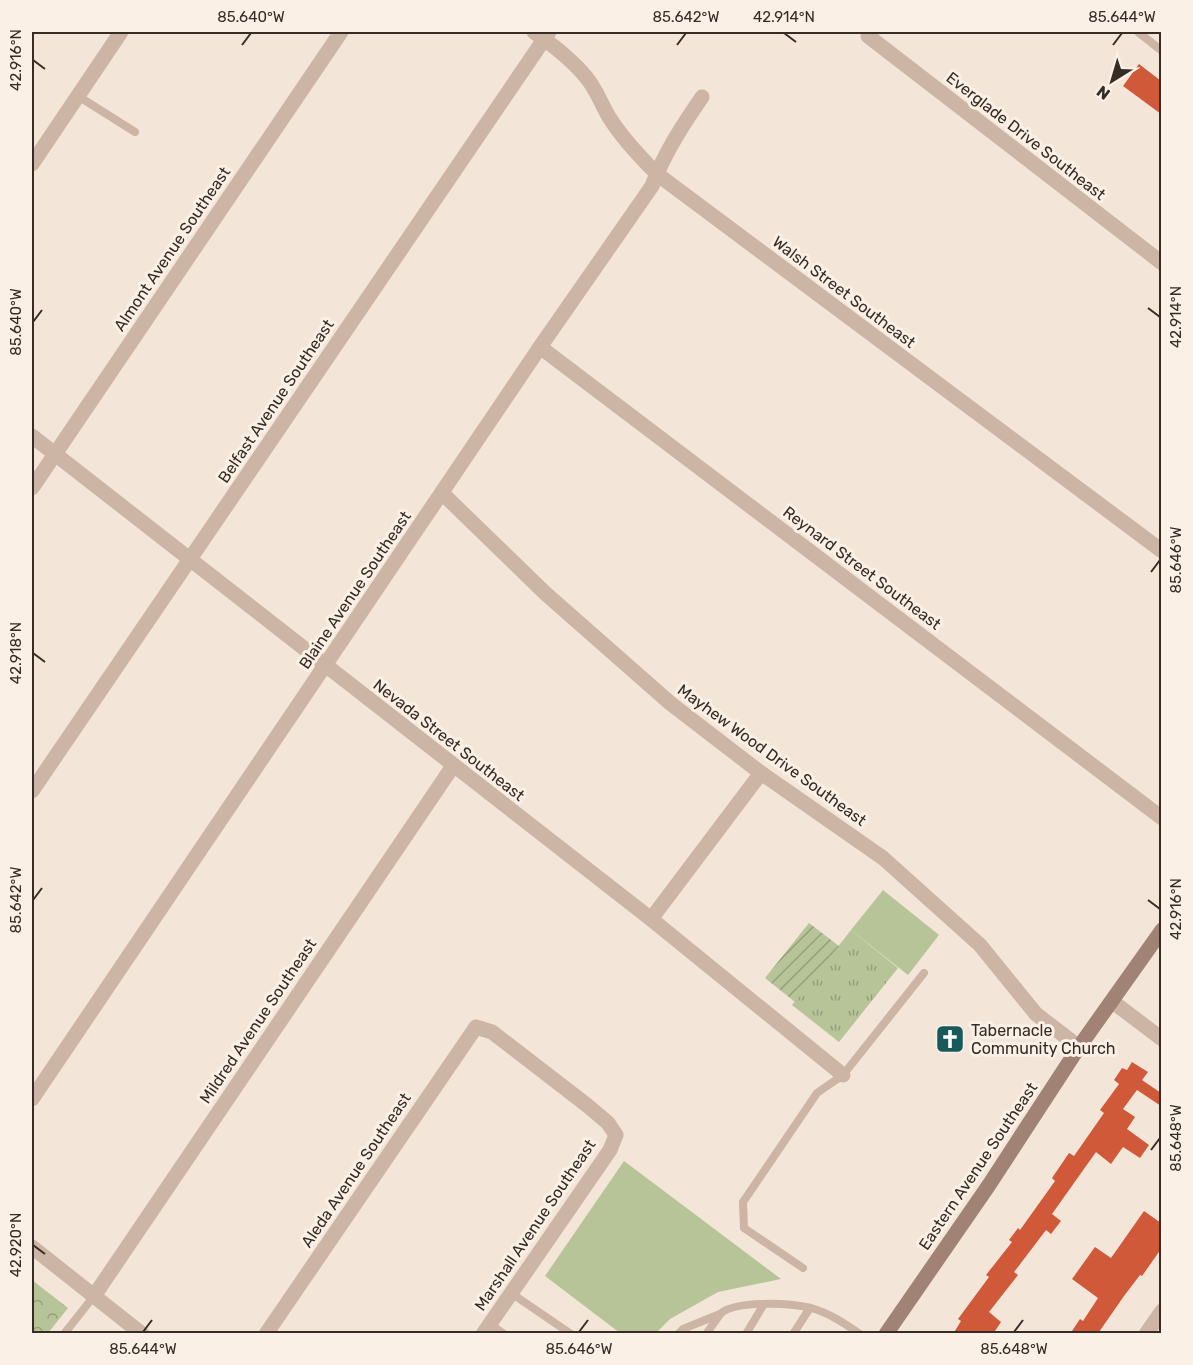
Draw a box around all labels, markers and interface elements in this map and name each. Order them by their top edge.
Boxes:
text: 85.640°W [217,8,285,26]
text: 85.642°W [653,8,719,26]
text: 42.914°N [753,8,815,26]
text: 85.644°W [1088,8,1156,26]
text: 42.916°N [7,29,25,91]
north arrow [1082,51,1142,111]
street label: Everglade Drive Southeast [943,68,1109,204]
text: N [1093,82,1114,104]
street label: Almont Avenue Southeast [110,163,234,335]
street label: Walsh Street Southeast [769,232,919,352]
text: 42.914°N [1167,286,1185,348]
text: 85.640°W [7,288,25,356]
street label: Belfast Avenue Southeast [214,316,338,486]
street label: Reynard Street Southeast [779,502,945,634]
street label: Blaine Avenue Southeast [295,507,415,673]
text: 85.646°W [1167,526,1185,594]
text: 42.918°N [7,622,25,684]
street label: Nevada Street Southeast [370,675,528,805]
street label: Mayhew Wood Drive Southeast [674,680,870,830]
text: 85.642°W [7,867,25,933]
text: 42.916°N [1167,878,1185,940]
street label: Mildred Avenue Southeast [196,935,320,1107]
place label: Tabernacle Community Church [971,1021,1116,1058]
church icon: Tabernacle Community Church [934,1023,966,1055]
street label: Eastern Avenue Southeast [915,1079,1041,1253]
street label: Aleda Avenue Southeast [297,1089,415,1251]
text: 85.648°W [1167,1104,1185,1172]
street label: Marshall Avenue Southeast [470,1136,600,1314]
text: 42.920°N [7,1213,25,1277]
text: 85.644°W [109,1340,177,1358]
text: 85.646°W [545,1340,613,1358]
text: 85.648°W [980,1340,1048,1358]

